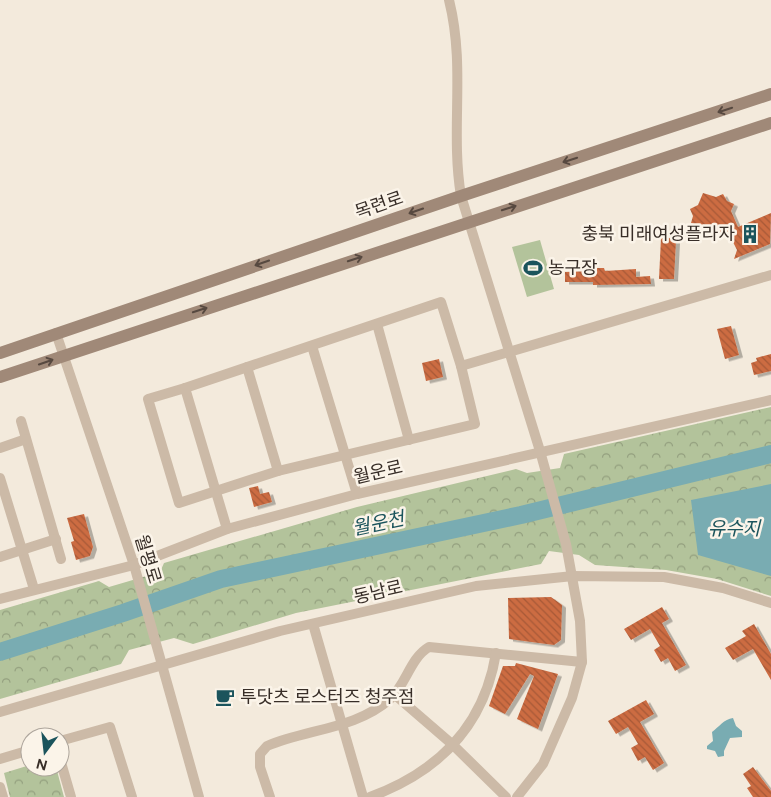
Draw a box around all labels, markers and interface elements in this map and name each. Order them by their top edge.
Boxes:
one-way arrow [717,105,733,115]
one-way arrow [563,156,579,165]
street label: 목련로 [352,187,406,223]
one-way arrow [501,203,517,213]
one-way arrow [409,207,424,216]
place label: 충북 미래여성플라자 [582,223,735,245]
building icon: 충북 미래여성플라자 [739,223,761,245]
one-way arrow [346,254,362,264]
sports icon: 농구장 [522,257,544,279]
place label: 농구장 [548,257,598,279]
one-way arrow [254,259,270,269]
one-way arrow [192,305,208,315]
one-way arrow [38,356,54,366]
street label: 월운로 [351,456,405,488]
water label: 월운천 [350,506,408,540]
water label: 유수지 [708,517,762,540]
street label: 월평로 [130,532,166,586]
street label: 동남로 [351,576,405,608]
cafe icon: 투닷츠 로스터즈 청주점 [214,686,236,708]
place label: 투닷츠 로스터즈 청주점 [240,686,415,708]
north arrow [20,727,70,777]
text: N [34,754,49,774]

